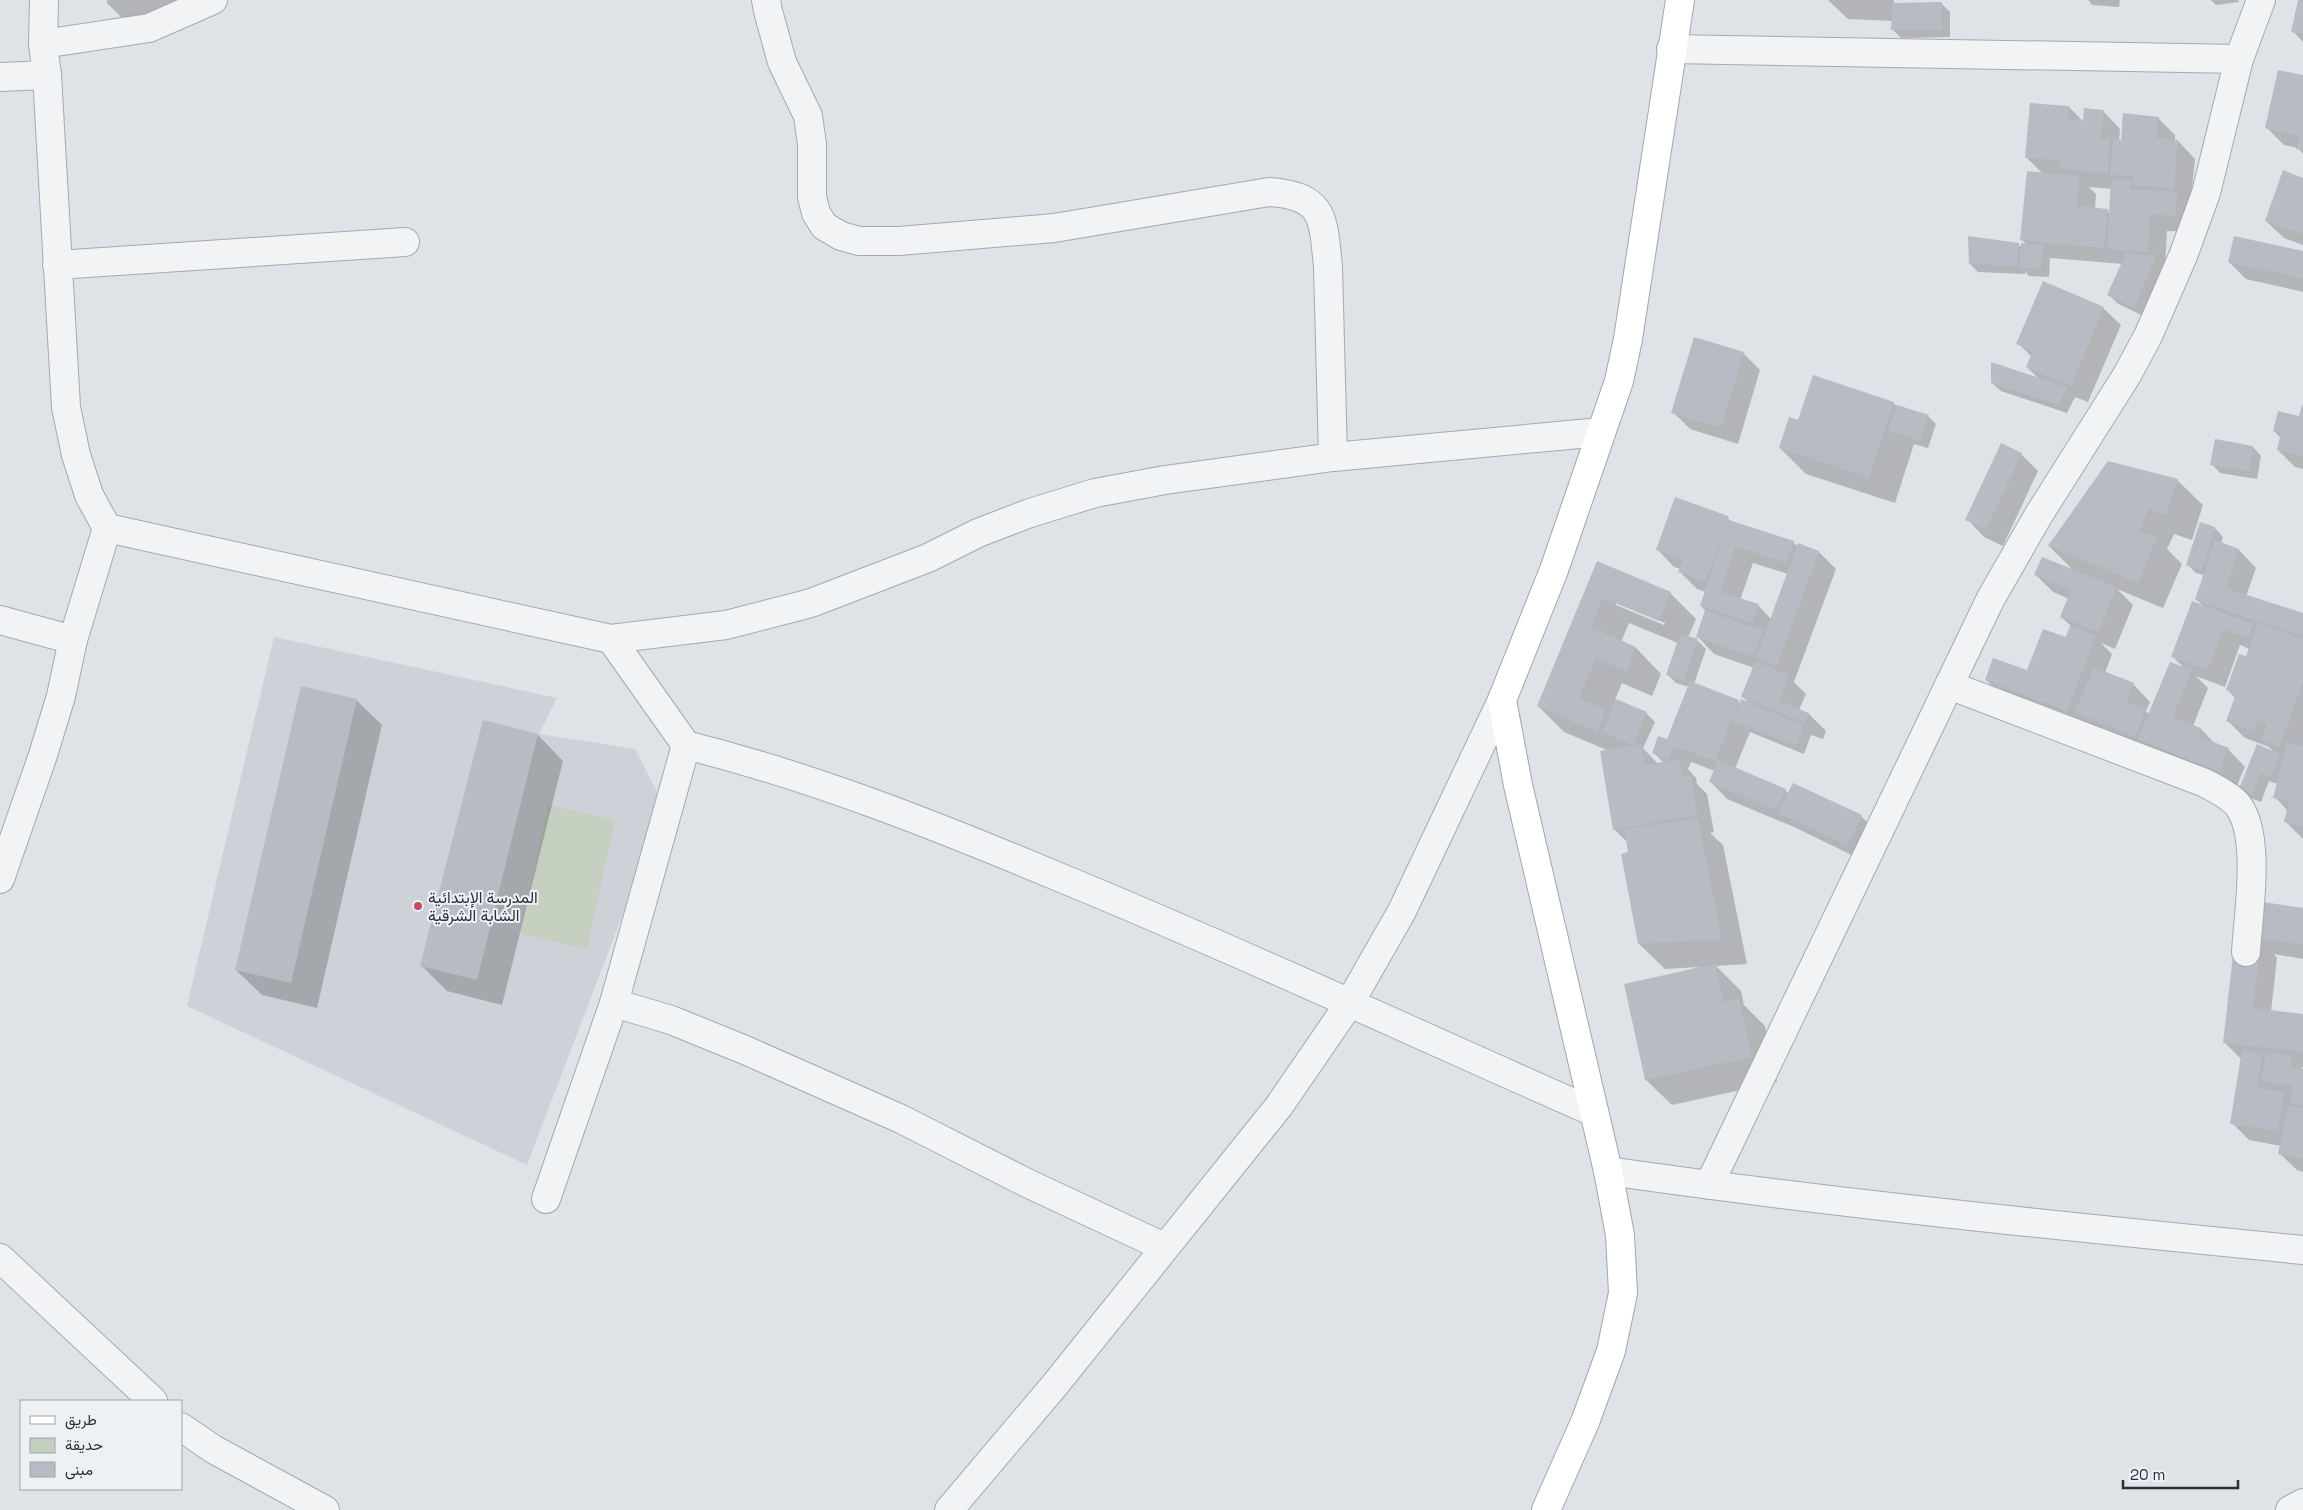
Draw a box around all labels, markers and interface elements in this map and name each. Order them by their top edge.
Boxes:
place label: المدرسة الإبتدائية الشابة الشرقية [428,887,538,926]
marker: المدرسة الإبتدائية الشابة الشرقية [412,900,424,912]
legend [20,1400,182,1490]
text: طريق [65,1410,97,1430]
text: حديقة [65,1435,103,1454]
scale bar [2123,1458,2238,1490]
text: مبنى [65,1460,93,1480]
text: 20 m [2130,1465,2165,1484]

